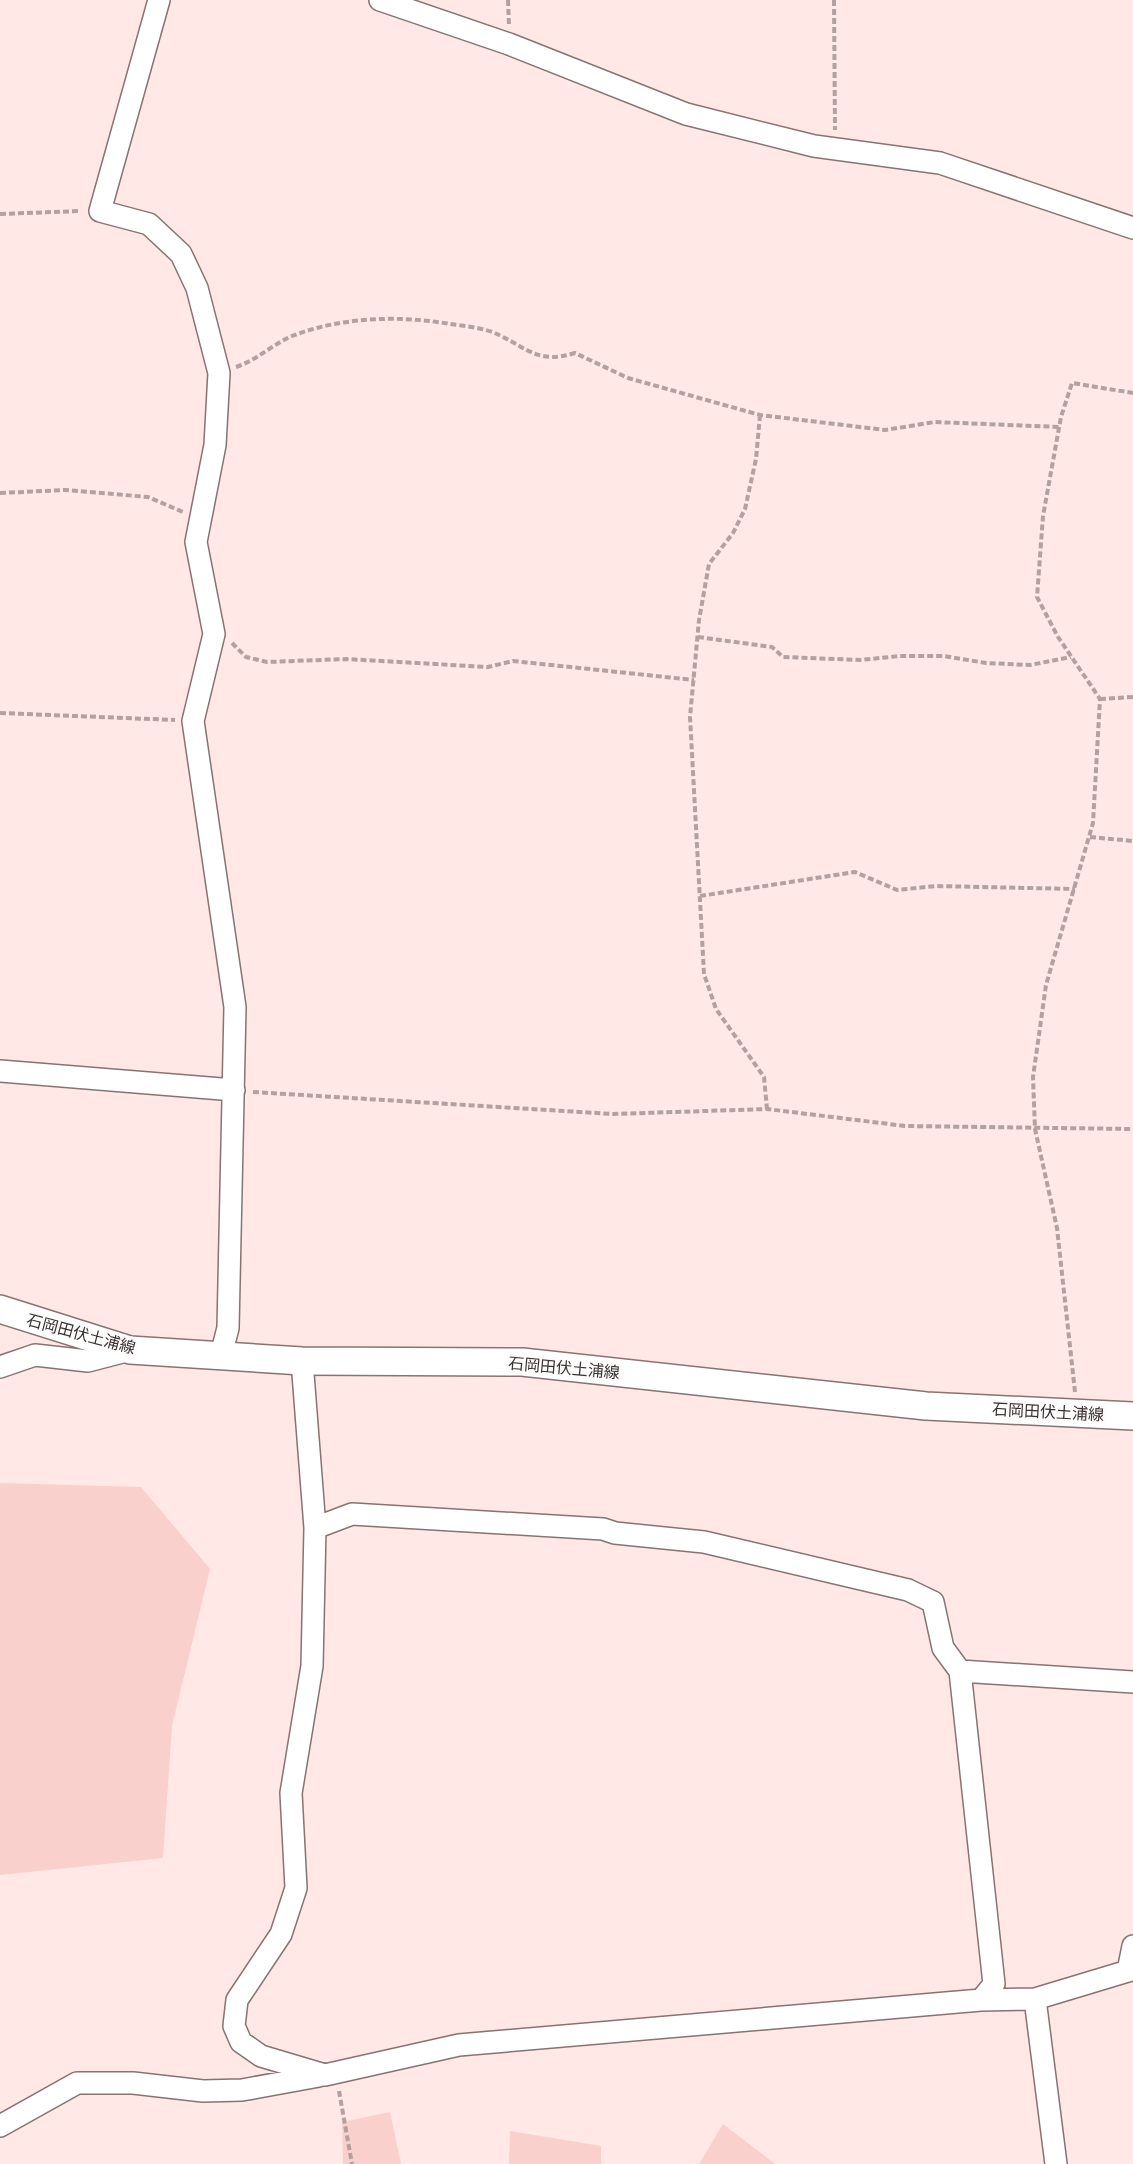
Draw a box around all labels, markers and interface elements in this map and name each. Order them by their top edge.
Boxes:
street label: 石岡田伏土浦線 [24,1310,138,1358]
street label: 石岡田伏土浦線 [507,1354,621,1382]
street label: 石岡田伏土浦線 [992,1400,1104,1424]

